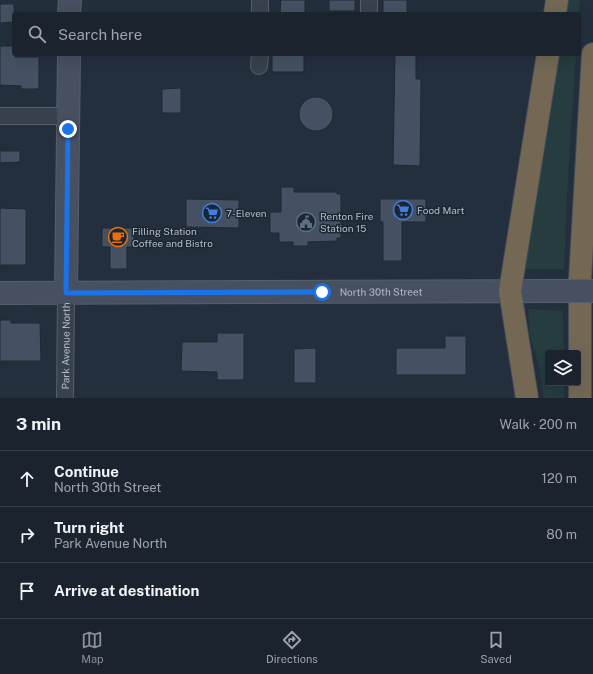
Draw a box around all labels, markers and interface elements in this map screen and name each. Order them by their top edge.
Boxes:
search box [12,12,581,56]
icon: search [26,23,48,45]
text: Search here [58,26,142,43]
route end [59,120,77,138]
supermarket icon: Food Mart [392,199,414,221]
supermarket icon: 7-Eleven [201,202,223,224]
place label: Food Mart [417,204,465,216]
place label: 7-Eleven [226,207,267,219]
place label: Renton Fire Station 15 [320,210,374,234]
public building icon: Renton Fire Station 15 [295,211,317,233]
place label: Filling Station Coffee and Bistro [132,225,213,249]
cafe icon: Filling Station Coffee and Bistro [107,226,129,248]
route start [313,283,331,301]
street label: North 30th Street [340,285,422,298]
street label: Park Avenue North [59,302,72,390]
map controls [545,350,581,386]
button: layers [545,350,581,386]
text: 3 min [16,414,61,434]
text: Walk · 200 m [500,417,577,432]
text: Continue [54,463,119,480]
icon: ahead [16,468,38,490]
text: 120 m [542,471,577,486]
text: North 30th Street [54,480,161,495]
text: Turn right [54,519,124,536]
icon: right [16,524,38,546]
text: 80 m [546,527,577,542]
text: Park Avenue North [54,536,167,551]
icon: arrive [16,580,38,602]
text: Arrive at destination [54,582,199,599]
tab: Map [81,629,104,665]
tab: Directions [266,629,318,665]
tab: Saved [480,629,512,665]

